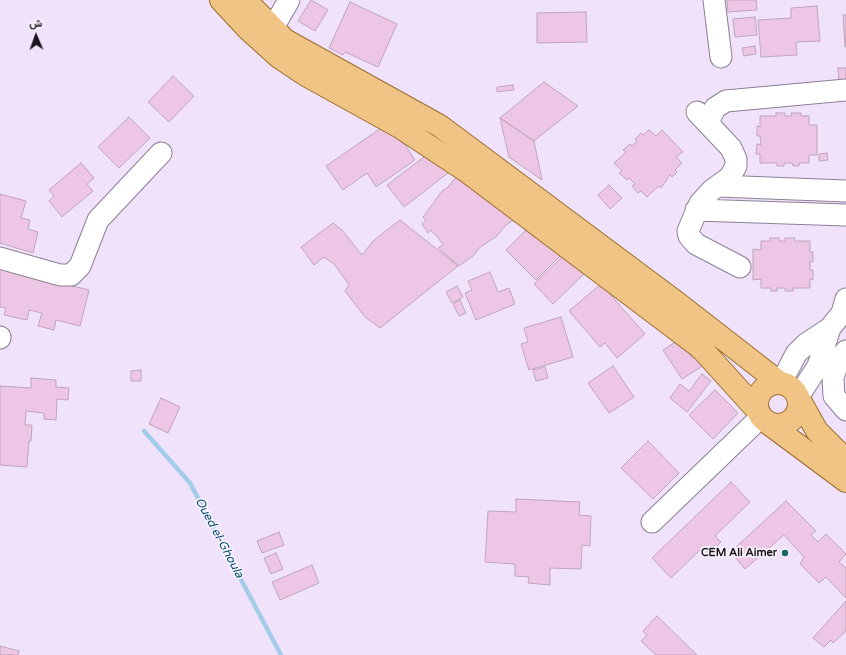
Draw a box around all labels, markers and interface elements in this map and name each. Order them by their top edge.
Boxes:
north arrow [16,16,56,56]
text: ش [29,17,42,30]
water label: Oued el-Ghoula [192,495,246,581]
place label: CEM Ali Aimer [701,546,777,560]
marker: CEM Ali Aimer [780,548,790,558]

